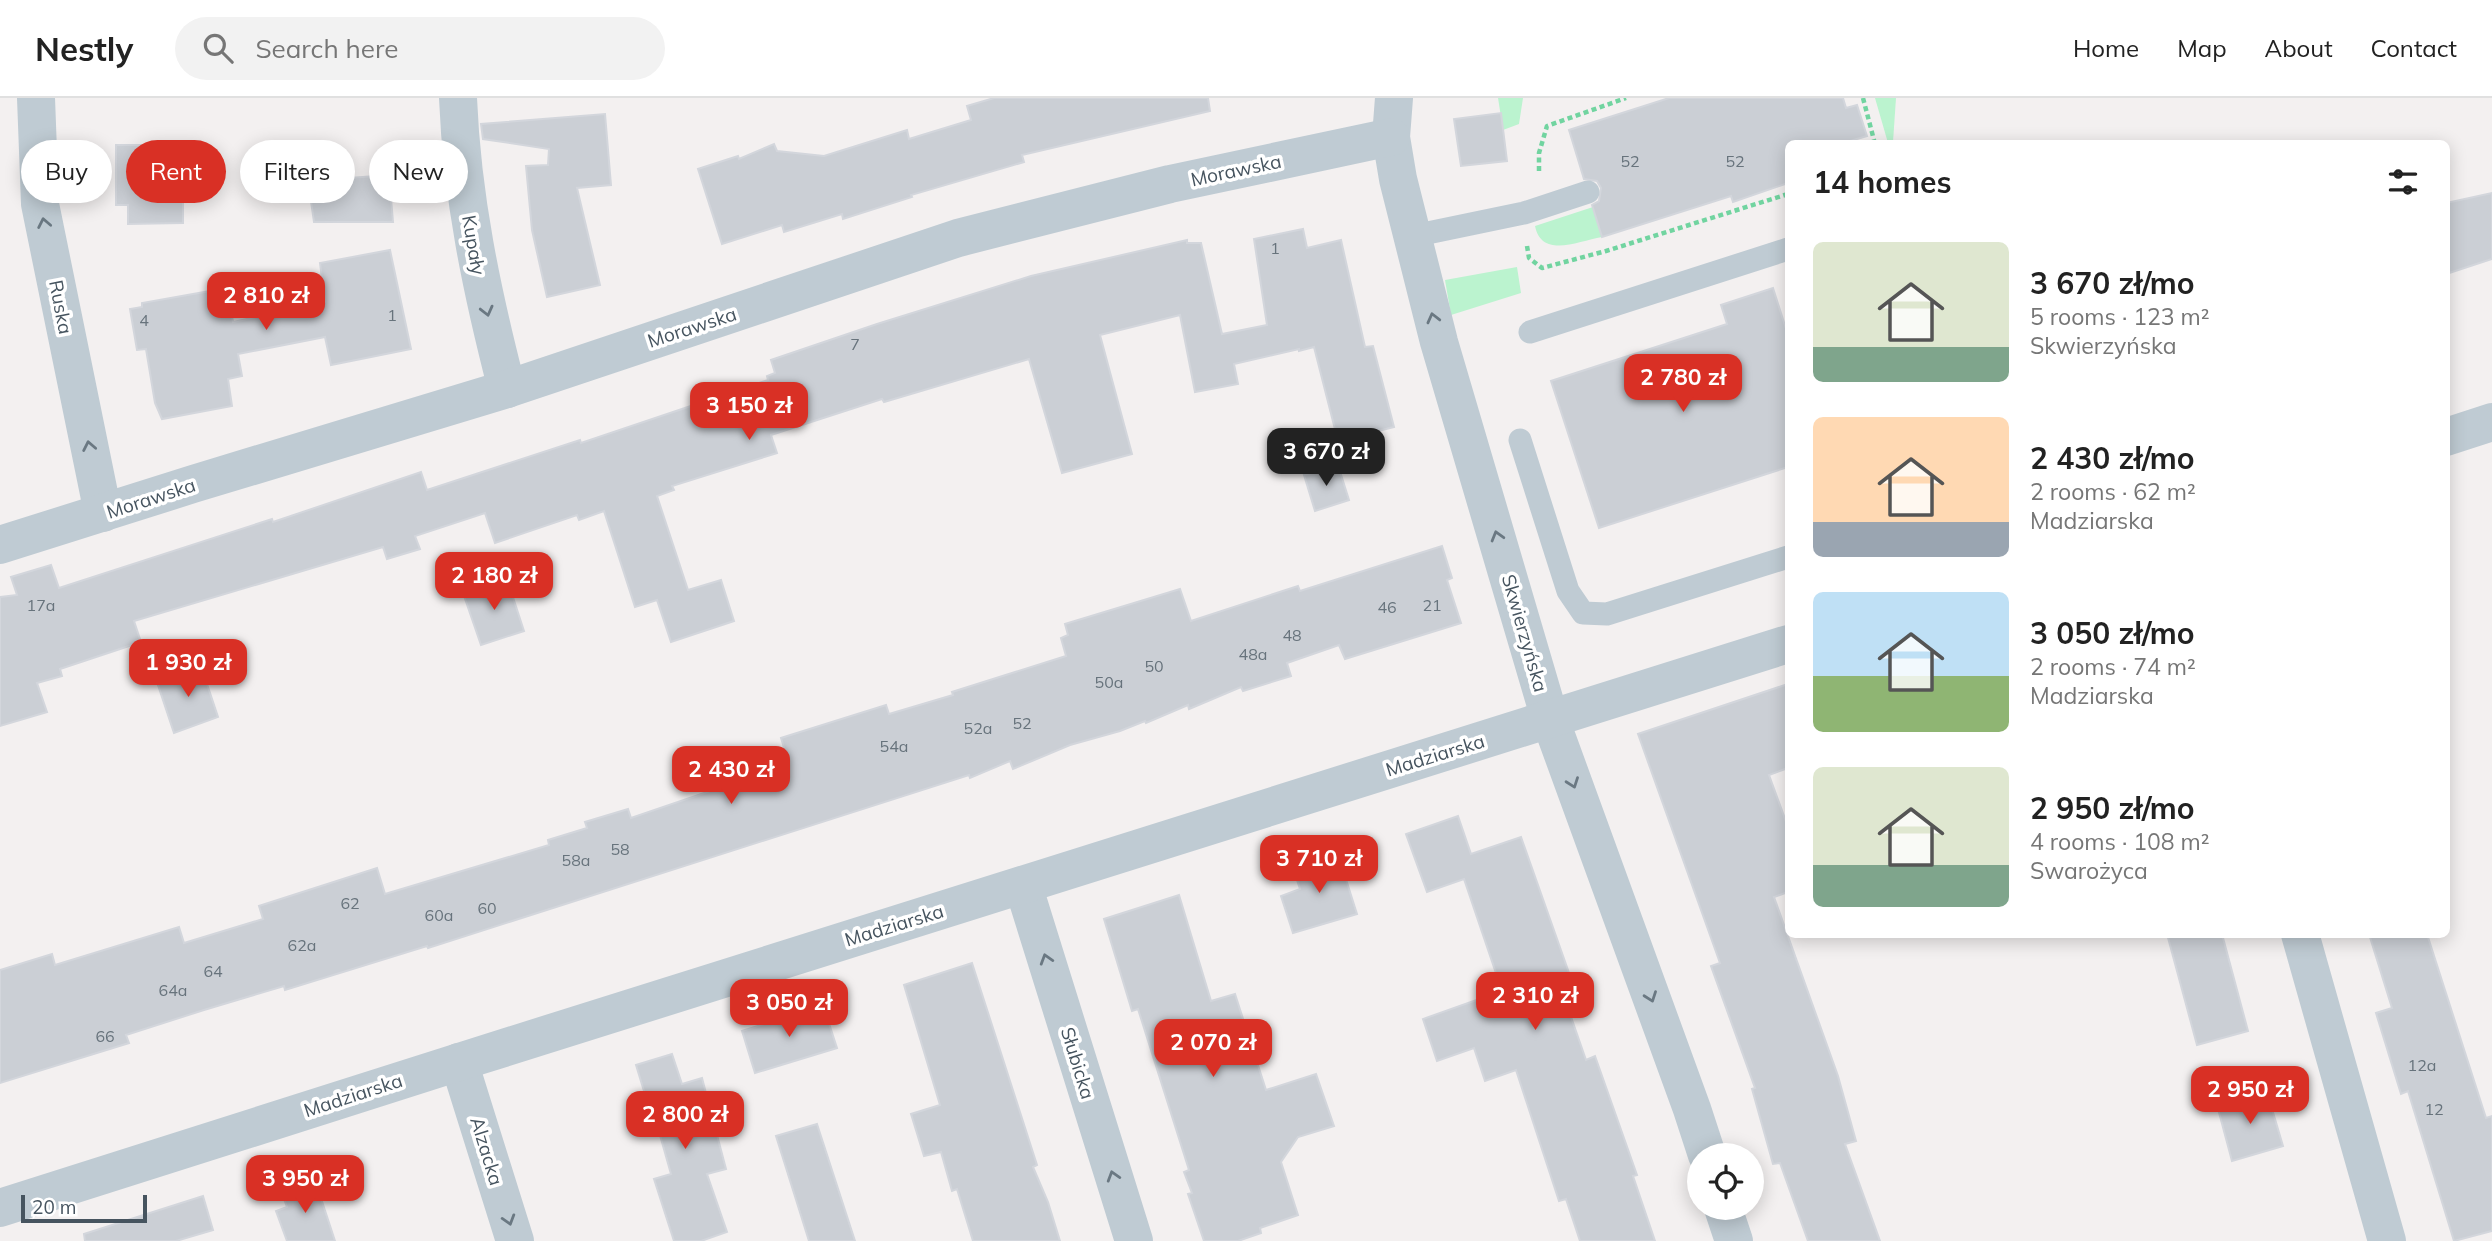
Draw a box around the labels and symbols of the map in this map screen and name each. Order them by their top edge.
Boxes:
street label: Morawska [1188,149,1284,191]
house number: 52 [1620,151,1640,171]
house number: 52 [1725,151,1745,171]
street label: Kupały [457,213,491,277]
one-way arrow [37,217,52,229]
house number: 1 [1270,238,1280,258]
pin: 2 810 zł [194,272,338,332]
street label: Ruska [44,278,78,336]
street label: Morawska [644,301,740,353]
house number: 1 [387,305,397,325]
one-way arrow [479,305,493,317]
house number: 4 [139,310,149,330]
one-way arrow [1427,312,1441,324]
house number: 7 [850,334,860,354]
pin: 2 780 zł [1611,354,1755,414]
pin: 3 150 zł [677,382,821,442]
pin: 3 670 zł [1254,428,1398,488]
one-way arrow [83,440,98,452]
street label: Morawska [103,472,199,524]
one-way arrow [1490,531,1505,543]
pin: 2 180 zł [422,552,566,612]
street label: Skwierzyńska [1497,571,1553,695]
house number: 17a [27,595,55,615]
house number: 21 [1422,595,1442,615]
house number: 46 [1377,597,1397,617]
house number: 48 [1282,625,1302,645]
pin: 1 930 zł [116,640,260,699]
house number: 48a [1239,644,1267,664]
house number: 50 [1144,656,1164,676]
house number: 50a [1095,672,1123,692]
house number: 52 [1012,713,1032,733]
house number: 52a [964,718,992,738]
street label: Madziarska [1383,729,1487,781]
house number: 54a [880,736,908,756]
pin: 2 430 zł [659,746,803,806]
one-way arrow [1565,777,1579,789]
pin: 3 710 zł [1247,836,1391,895]
house number: 58 [610,839,630,859]
house number: 58a [562,850,590,870]
house number: 62 [340,893,360,913]
house number: 60 [477,898,497,918]
street label: Madziarska [842,899,946,951]
house number: 60a [425,905,453,925]
house number: 62a [288,935,316,955]
one-way arrow [1039,953,1054,965]
house number: 64 [203,961,223,981]
pin: 2 310 zł [1463,972,1607,1032]
pin: 3 050 zł [717,979,861,1039]
house number: 64a [159,980,187,1000]
one-way arrow [1643,991,1657,1003]
pin: 2 070 zł [1141,1020,1285,1079]
street label: Słubicka [1056,1024,1100,1102]
house number: 66 [95,1026,115,1046]
house number: 12a [2408,1055,2436,1075]
pin: 2 950 zł [2178,1066,2322,1126]
street label: Madziarska [301,1068,405,1122]
pin: 2 800 zł [613,1091,757,1151]
house number: 12 [2424,1099,2444,1119]
street label: Alzacka [465,1114,509,1188]
pin: 3 950 zł [233,1156,377,1215]
one-way arrow [1107,1170,1122,1182]
scale bar [21,1192,147,1224]
one-way arrow [500,1214,515,1226]

